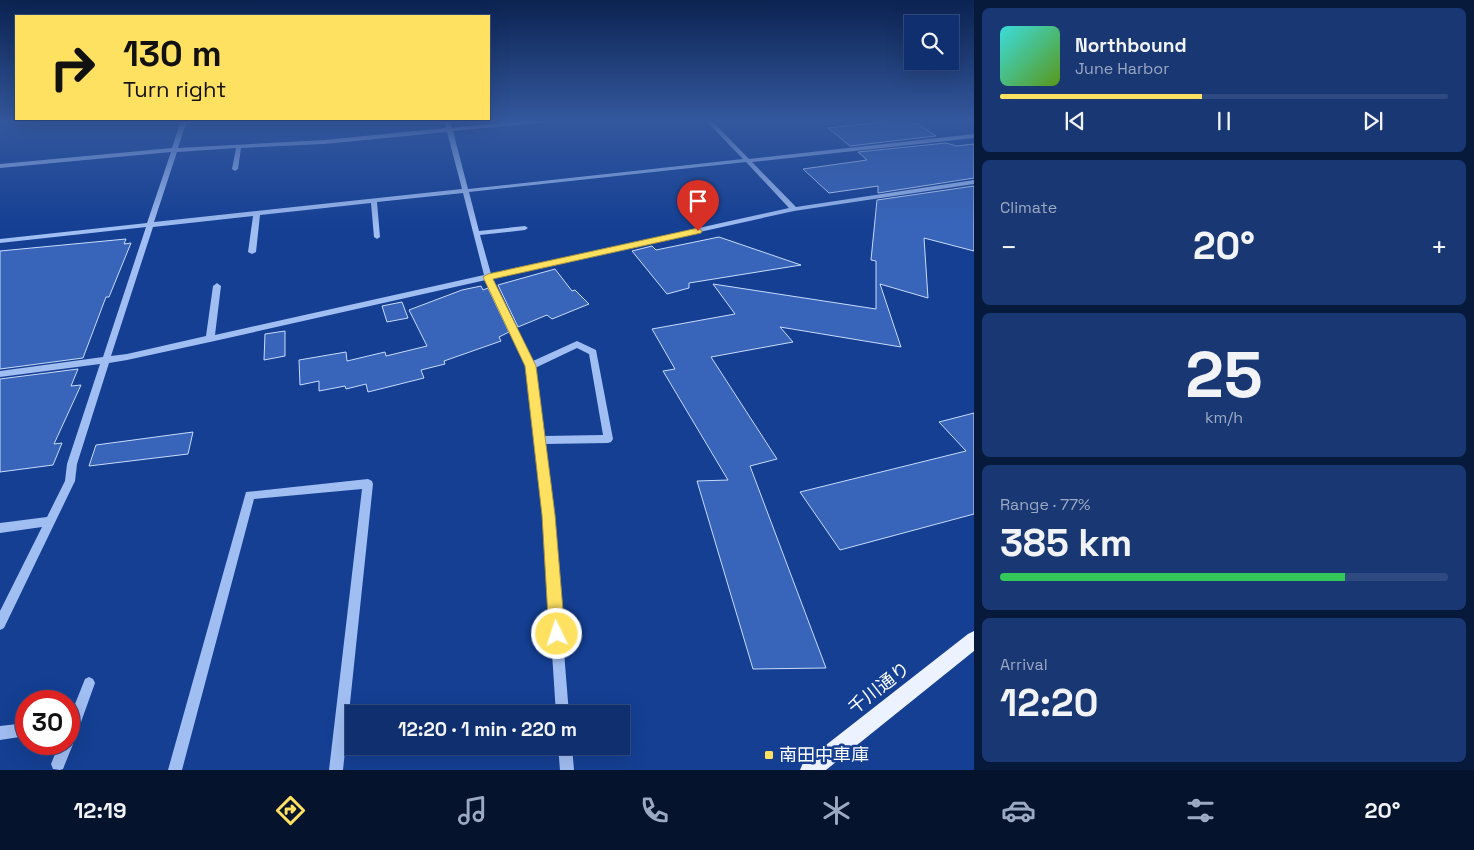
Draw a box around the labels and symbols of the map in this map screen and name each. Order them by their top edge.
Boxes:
pin [677,180,719,231]
position arrow [530,607,582,659]
street label: 千川通り [843,656,914,719]
speed limit sign: 30 [15,690,80,755]
place label: 南田中車庫 [779,743,869,766]
marker: 南田中車庫 [763,749,775,761]

